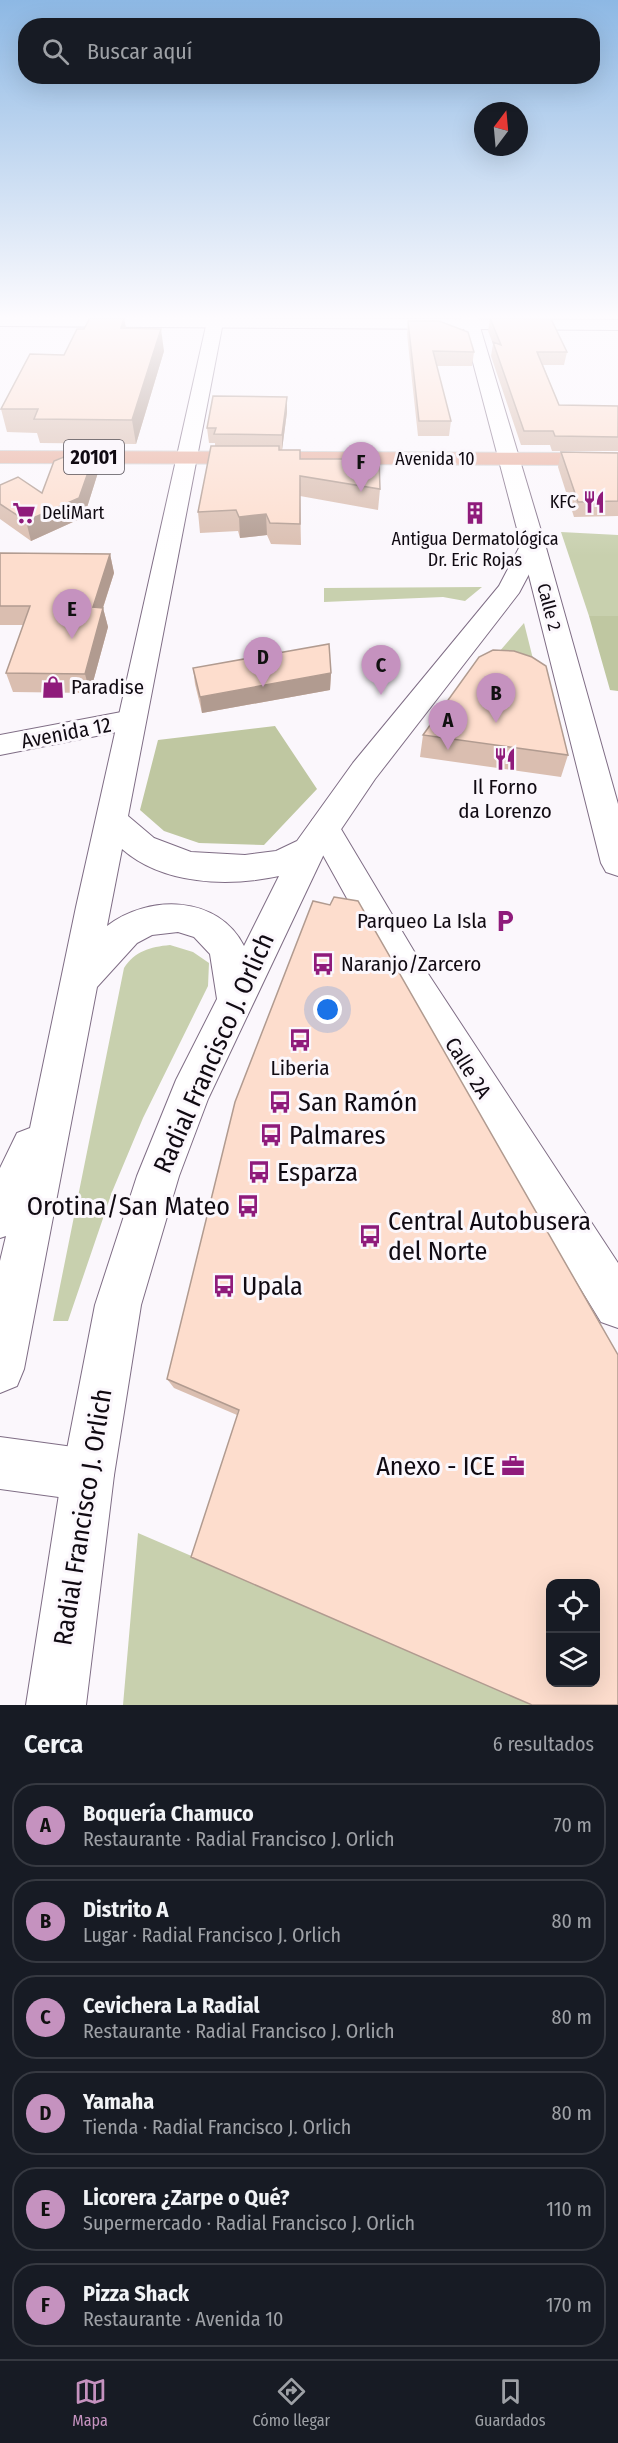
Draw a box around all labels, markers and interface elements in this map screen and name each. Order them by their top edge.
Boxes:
search box [18,18,600,84]
icon: search [39,35,72,68]
text: Buscar aquí [87,38,192,65]
north arrow [474,102,528,156]
road number: 20101 [64,440,124,474]
pin: F [342,442,380,492]
street label: Avenida 10 [395,448,475,470]
restaurant icon: KFC [581,489,607,515]
place label: KFC [550,491,576,513]
supermarket icon: DeliMart [11,500,37,526]
building icon: Antigua Dermatológica Dr. Eric Rojas [462,500,488,526]
place label: DeliMart [42,502,105,524]
place label: Antigua Dermatológica Dr. Eric Rojas [392,528,559,571]
street label: Calle 2 [532,581,566,633]
pin: E [52,590,92,639]
pin: D [244,638,282,687]
pin: C [362,646,400,695]
shop icon: Paradise [40,674,66,700]
place label: Paradise [71,674,144,700]
pin: B [476,674,516,723]
pin: A [428,700,468,750]
street label: Avenida 12 [19,712,113,754]
restaurant icon: Il Forno da Lorenzo [492,746,518,772]
place label: Il Forno da Lorenzo [458,774,552,824]
place label: Parqueo La Isla [357,908,487,934]
parking icon: Parqueo La Isla [492,908,518,934]
street label: Radial Francisco J. Orlich [147,928,281,1178]
bus stop icon: Naranjo/Zarcero [310,951,336,977]
place label: Naranjo/Zarcero [341,951,481,977]
your location [313,995,342,1024]
bus stop icon: Liberia [287,1027,313,1053]
street label: Calle 2A [439,1033,497,1103]
place label: Liberia [270,1055,330,1081]
place label: San Ramón [298,1087,417,1118]
bus stop icon: San Ramón [267,1089,293,1115]
place label: Palmares [289,1120,386,1151]
bus stop icon: Palmares [258,1122,284,1148]
place label: Esparza [277,1157,358,1188]
bus stop icon: Esparza [246,1159,272,1185]
place label: Orotina/San Mateo [27,1191,230,1222]
bus stop icon: Orotina/San Mateo [235,1193,261,1219]
place label: Central Autobusera del Norte [388,1206,591,1267]
bus stop icon: Central Autobusera del Norte [357,1223,383,1249]
place label: Upala [242,1271,303,1302]
bus stop icon: Upala [211,1273,237,1299]
street label: Radial Francisco J. Orlich [47,1386,119,1648]
place label: Anexo - ICE [376,1451,495,1482]
office icon: Anexo - ICE [500,1453,526,1479]
map controls [546,1579,600,1687]
button: locate [546,1579,600,1633]
button: layers [546,1633,600,1687]
text: Cerca [24,1729,83,1760]
text: 6 resultados [493,1732,594,1756]
text: Boquería Chamuco [83,1800,254,1827]
text: A [40,1813,51,1837]
text: 70 m [554,1813,592,1837]
text: Restaurante · Radial Francisco J. Orlich [83,1827,395,1851]
text: Distrito A [83,1896,169,1923]
text: B [40,1909,51,1933]
text: 80 m [552,1909,592,1933]
text: Lugar · Radial Francisco J. Orlich [83,1923,341,1947]
text: Cevichera La Radial [83,1992,259,2019]
text: C [40,2005,51,2029]
text: 80 m [552,2005,592,2029]
text: Restaurante · Radial Francisco J. Orlich [83,2019,395,2043]
text: Yamaha [83,2088,154,2115]
text: D [40,2101,51,2125]
text: 80 m [552,2101,592,2125]
text: Tienda · Radial Francisco J. Orlich [83,2115,351,2139]
text: Licorera ¿Zarpe o Qué? [83,2184,290,2211]
text: E [41,2197,50,2221]
text: 110 m [546,2197,592,2221]
text: Supermercado · Radial Francisco J. Orlich [83,2211,415,2235]
text: Pizza Shack [83,2280,189,2307]
text: F [41,2293,50,2317]
text: 170 m [546,2293,592,2317]
text: Restaurante · Avenida 10 [83,2307,283,2331]
tab: Mapa [72,2375,108,2430]
tab: Cómo llegar [253,2375,330,2430]
tab: Guardados [475,2375,546,2430]

